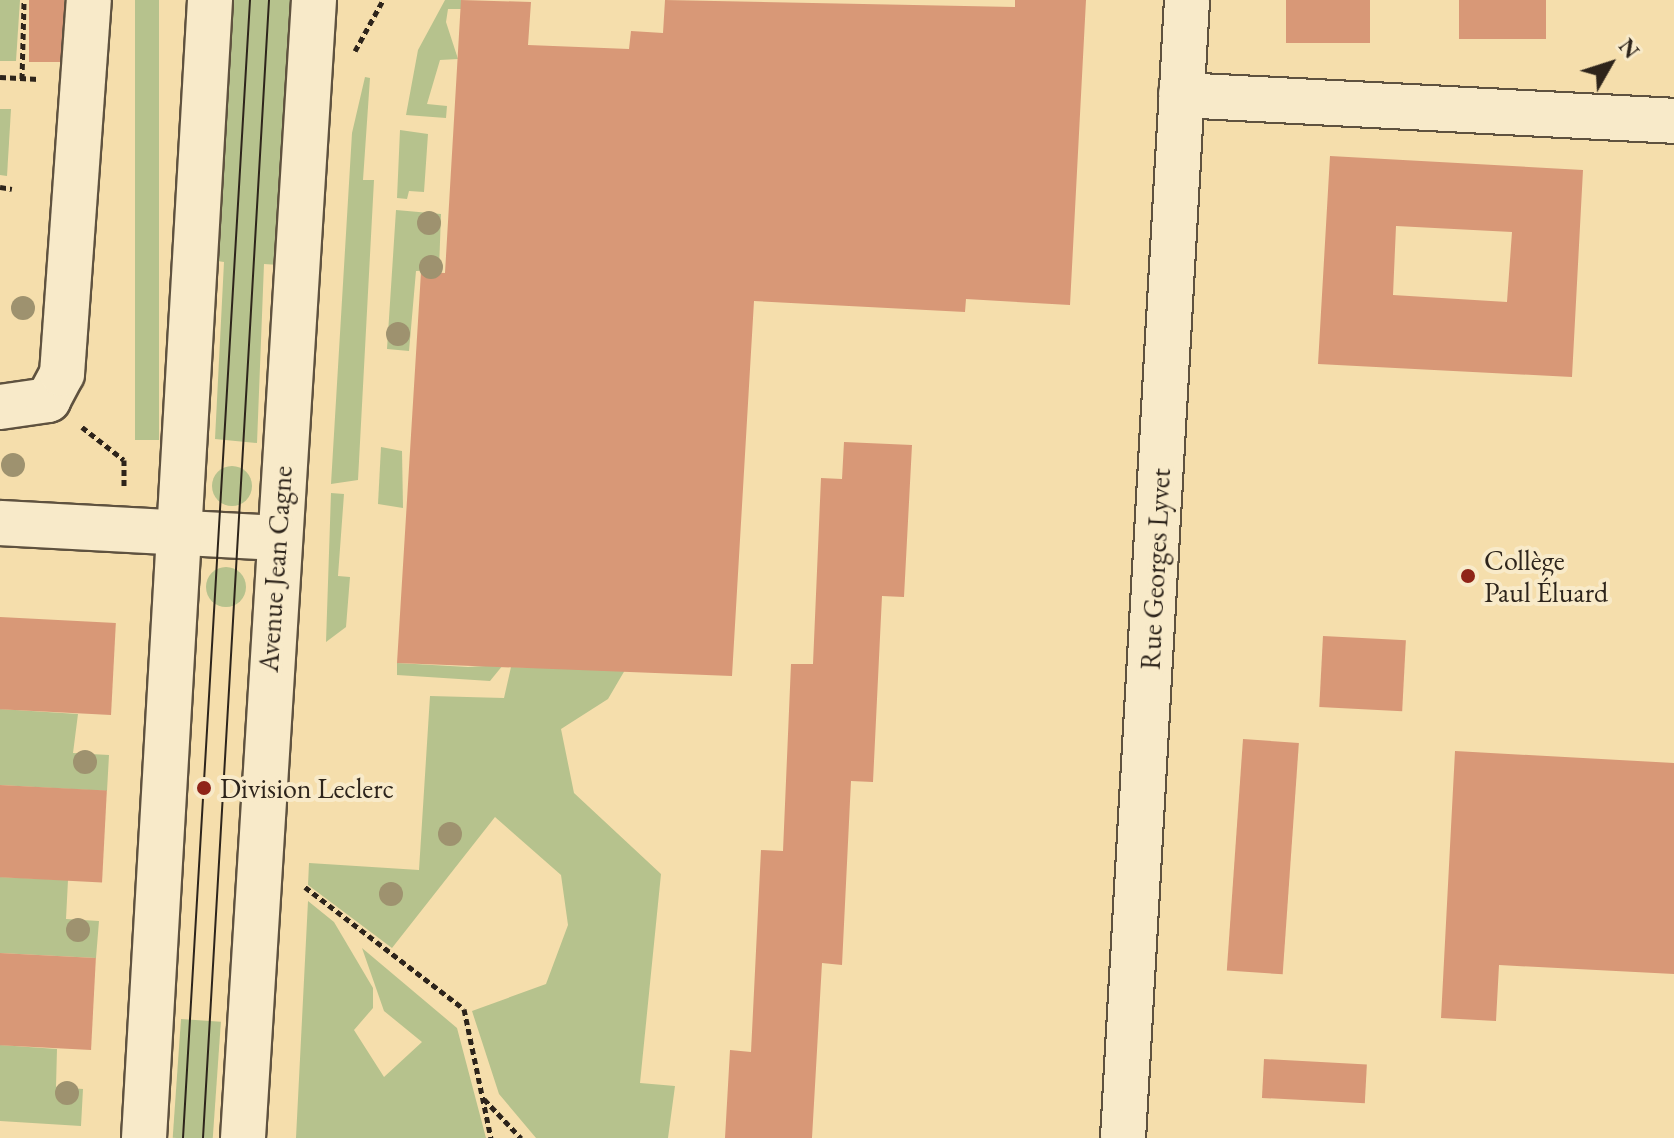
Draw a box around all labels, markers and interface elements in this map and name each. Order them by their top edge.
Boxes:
north arrow [1570,24,1650,104]
text: N [1612,33,1646,65]
street label: Avenue Jean Cagne [251,465,299,673]
street label: Rue Georges Lyvet [1133,467,1177,671]
place label: Collège Paul Éluard [1484,543,1608,609]
marker: Collège Paul Éluard [1459,567,1477,585]
place label: Division Leclerc [220,771,394,805]
marker: Division Leclerc [195,779,213,797]

